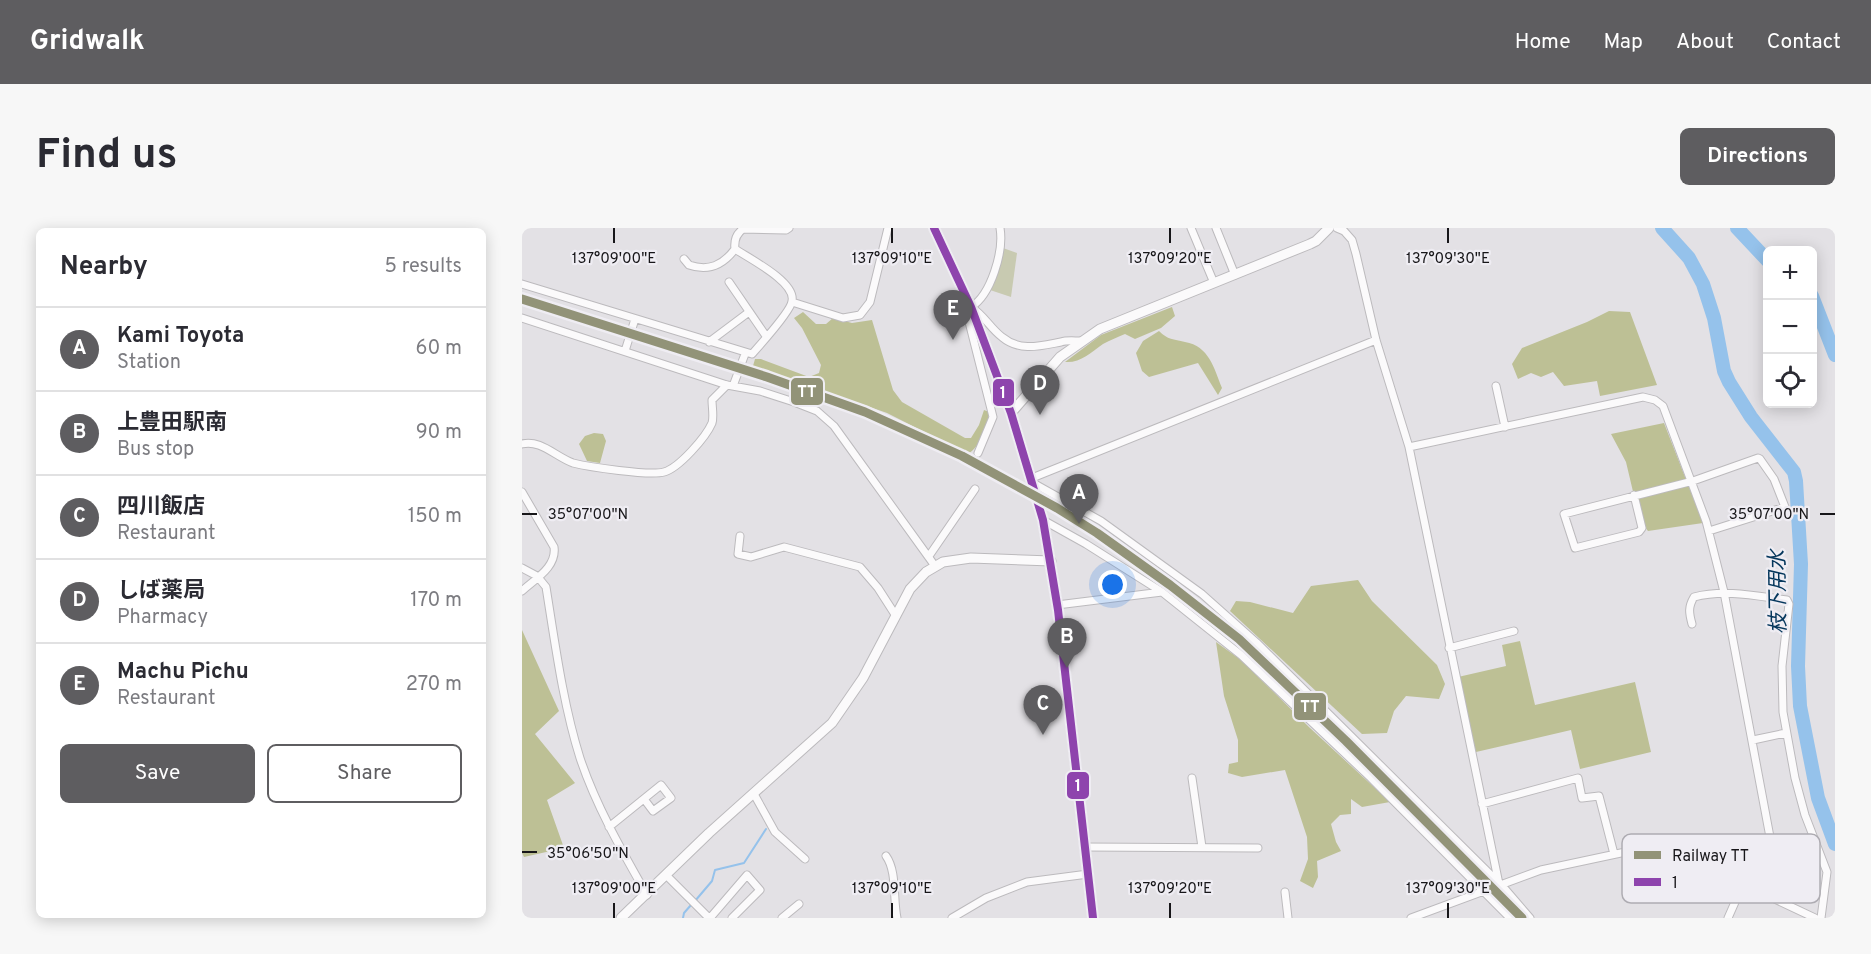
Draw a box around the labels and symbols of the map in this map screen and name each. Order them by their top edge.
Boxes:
text: 137°09'00"E [572,250,656,269]
text: 137°09'10"E [852,250,932,269]
text: 137°09'20"E [1128,250,1212,269]
text: 137°09'30"E [1406,250,1490,269]
pin: E [934,291,972,340]
pin: D [1020,366,1060,415]
line badge: TT [790,377,824,406]
line badge: 1 [992,378,1015,407]
text: TT [797,383,817,403]
text: 1 [1000,384,1006,404]
pin: A [1060,474,1098,524]
text: 35°07'00"N [548,506,628,525]
text: 35°07'00"N [1729,506,1809,525]
water label: 枝下用水 [1765,548,1793,634]
your location [1098,570,1127,599]
pin: B [1048,618,1086,668]
pin: C [1024,686,1062,735]
line badge: TT [1293,692,1327,721]
text: TT [1300,698,1320,718]
line badge: 1 [1066,771,1090,800]
text: 1 [1075,777,1081,797]
legend [1622,834,1820,903]
text: 35°06'50"N [547,845,629,864]
text: Railway TT [1672,847,1749,867]
text: 1 [1672,874,1678,894]
text: 137°09'00"E [572,880,656,899]
text: 137°09'10"E [852,880,932,899]
text: 137°09'20"E [1128,880,1212,899]
text: 137°09'30"E [1406,880,1490,899]

